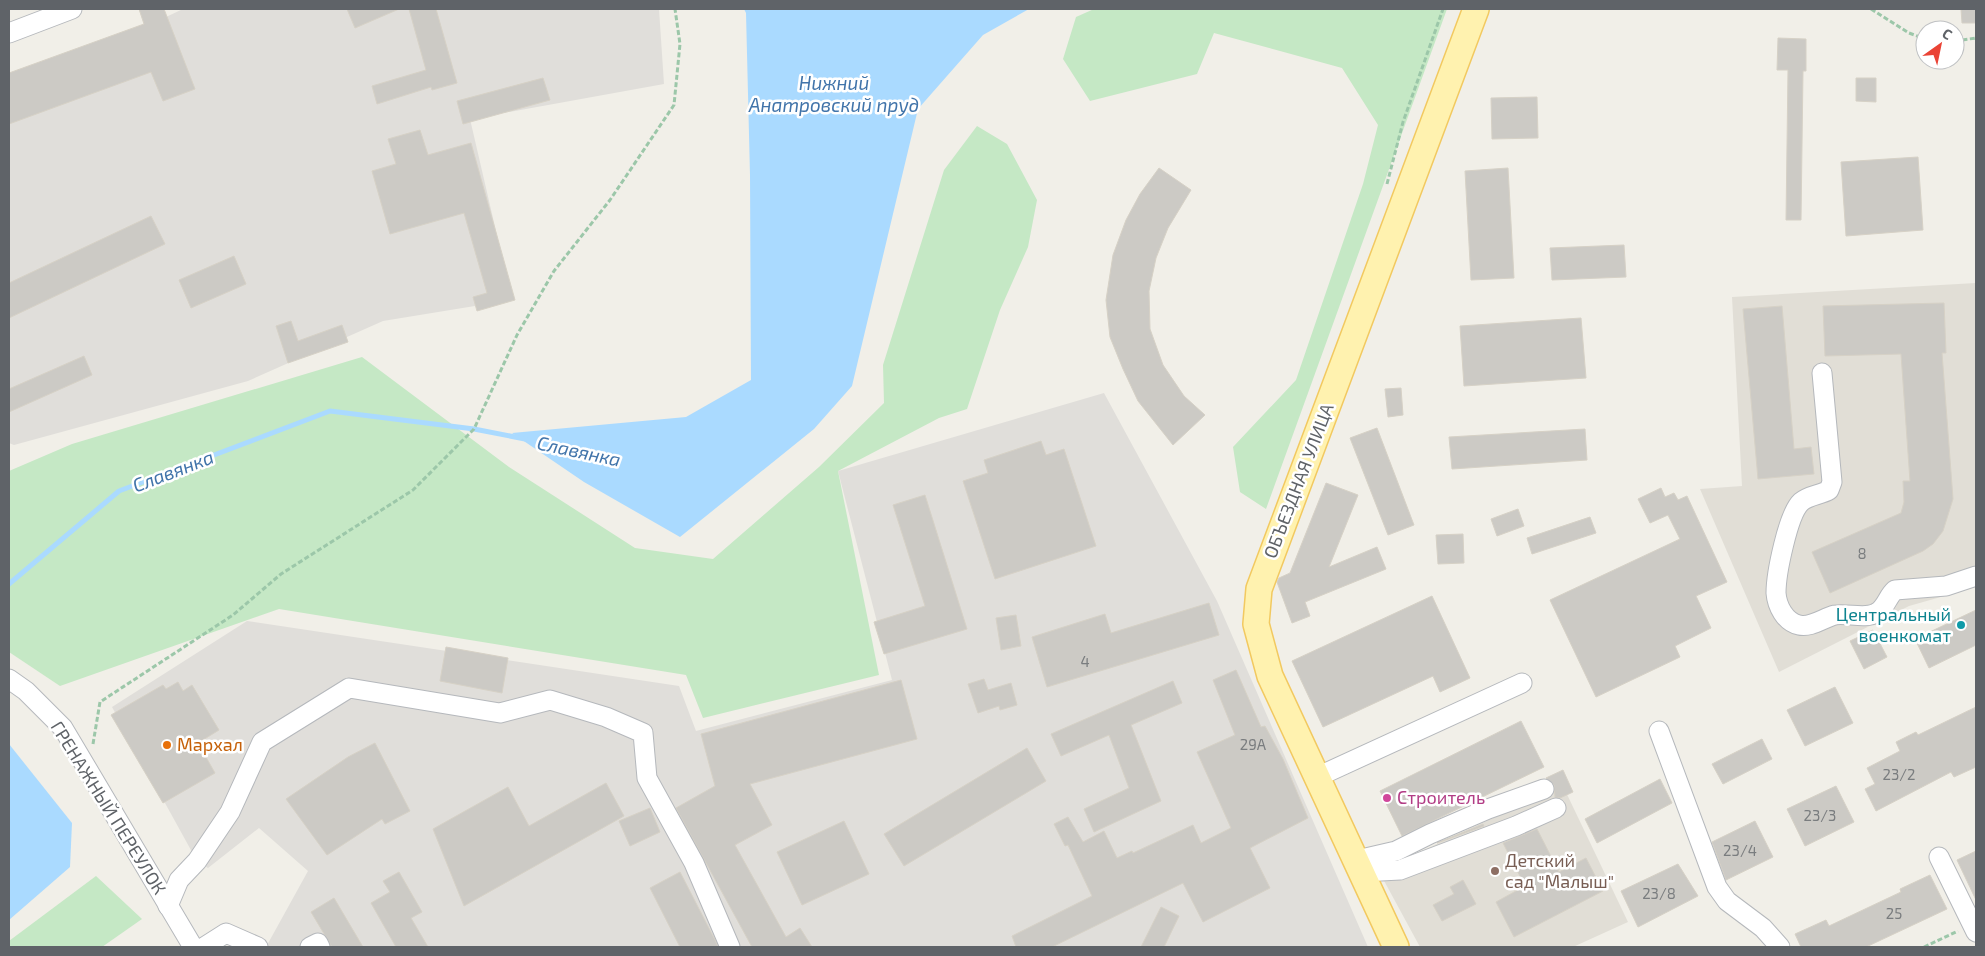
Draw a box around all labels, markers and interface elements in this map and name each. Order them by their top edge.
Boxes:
north arrow [1915,20,1965,70]
text: С [1939,24,1955,43]
water label: Нижний Анатровский пруд [748,71,919,116]
street label: ОБЪЕЗДНАЯ УЛИЦА [1258,399,1338,561]
water label: Славянка [535,430,623,471]
water label: Славянка [129,445,217,496]
house number: 8 [1857,544,1867,562]
place label: Центральный военкомат [1836,603,1951,646]
marker: Центральный военкомат [1955,619,1967,631]
house number: 4 [1080,652,1090,670]
street label: ГРЕНАЖНЫЙ ПЕРЕУЛОК [47,717,171,898]
place label: Мархал [177,733,243,755]
house number: 29А [1240,735,1267,753]
marker: Мархал [161,739,173,751]
house number: 23/2 [1883,765,1915,783]
place label: Строитель [1397,786,1485,808]
marker: Строитель [1381,792,1393,804]
house number: 23/3 [1804,806,1836,824]
house number: 23/4 [1723,841,1757,859]
place label: Детский сад "Малыш" [1505,849,1614,892]
marker: Детский сад "Малыш" [1489,865,1501,877]
house number: 23/8 [1642,884,1676,902]
house number: 25 [1886,904,1902,922]

